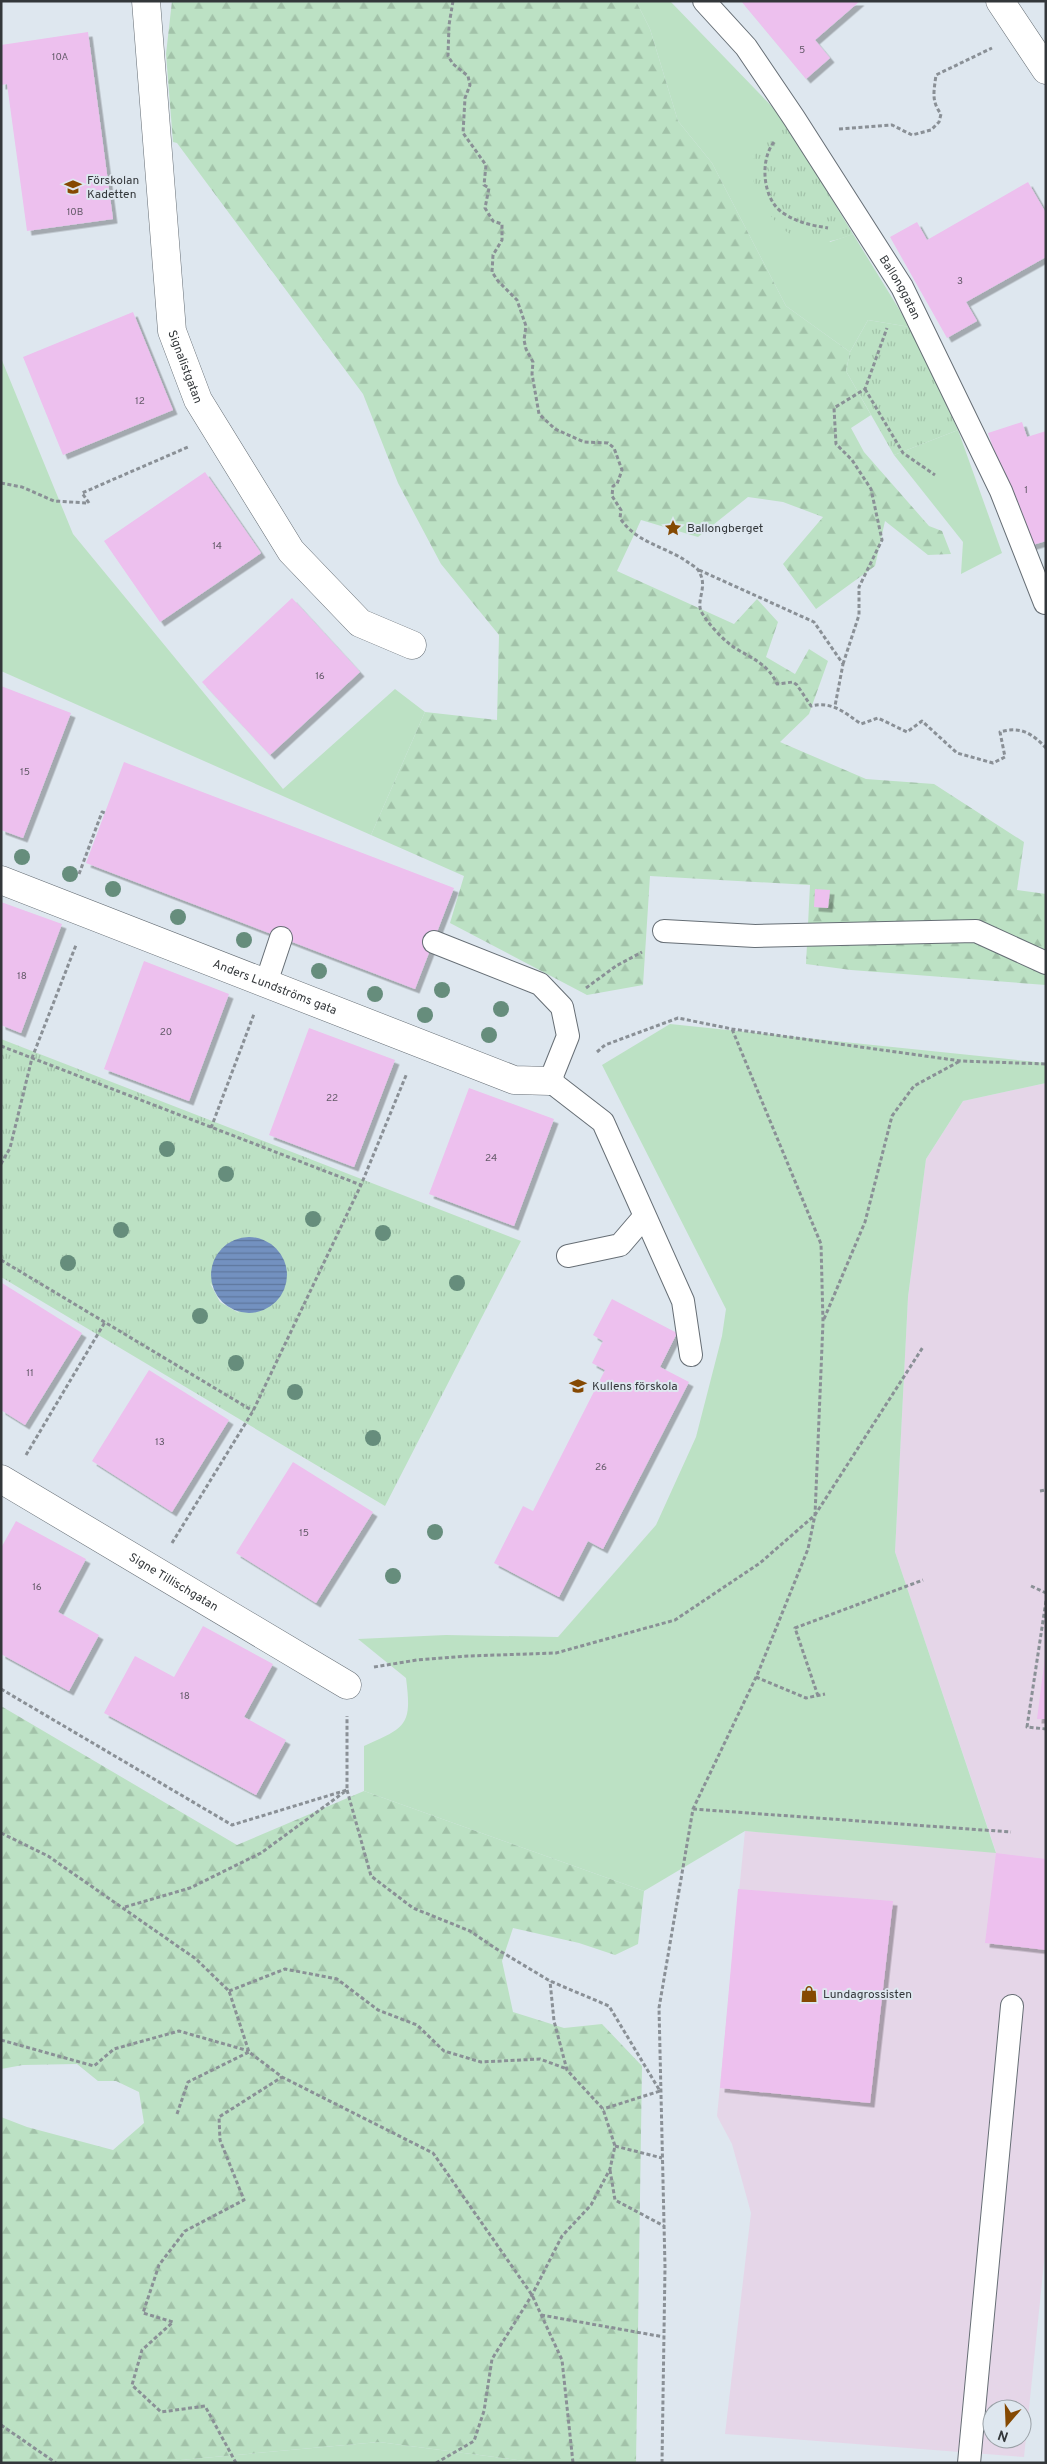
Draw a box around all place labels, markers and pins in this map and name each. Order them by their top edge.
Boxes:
place label: Förskolan Kadetten [87,173,139,203]
school or university icon: Förskolan Kadetten [63,177,83,197]
place icon: Ballongberget [663,518,683,538]
place label: Ballongberget [687,521,763,537]
school or university icon: Kullens förskola [568,1376,588,1396]
place label: Kullens förskola [592,1379,678,1395]
shop icon: Lundagrossisten [799,1984,819,2004]
place label: Lundagrossisten [823,1987,912,2003]

